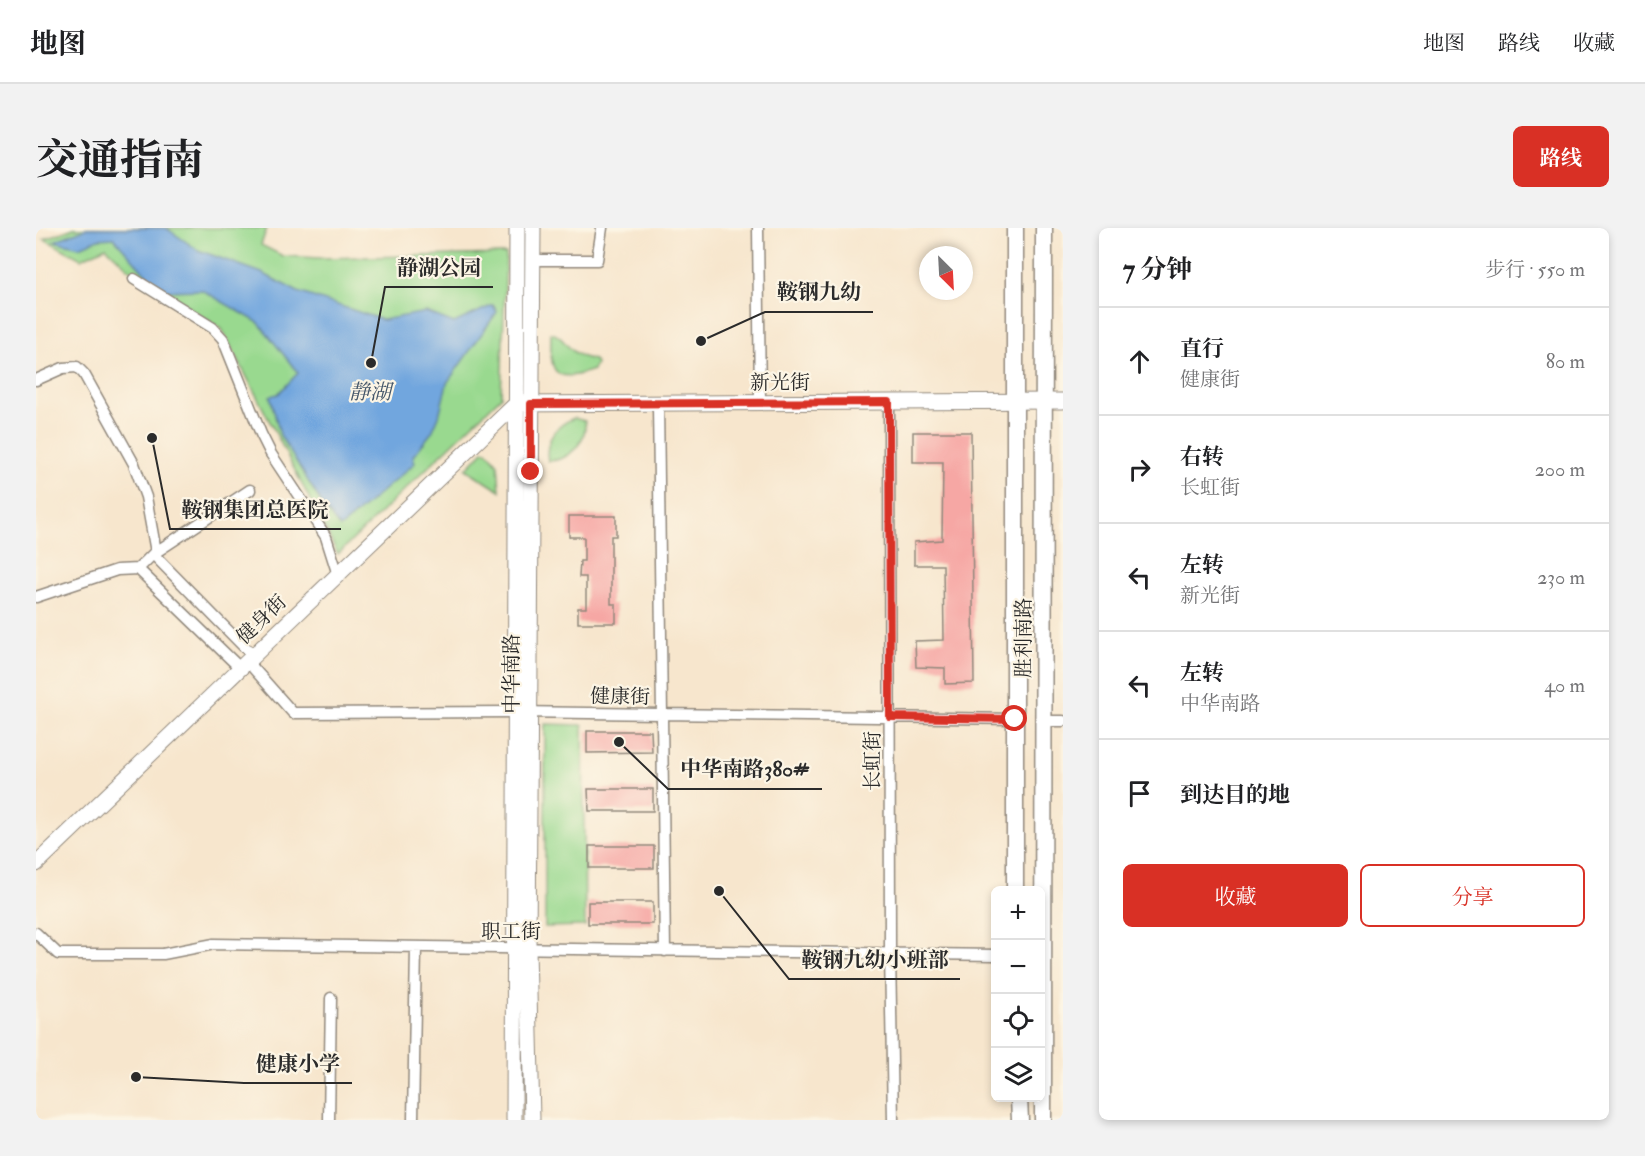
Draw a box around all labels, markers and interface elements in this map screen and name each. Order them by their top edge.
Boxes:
text: 地图 [30,27,86,62]
text: 地图 [1423,30,1465,57]
text: 路线 [1498,30,1540,57]
text: 收藏 [1573,30,1615,57]
button: 路线 [1513,126,1609,187]
text: 交通指南 [36,135,204,187]
north arrow [919,246,973,300]
callout: 静湖公园 [385,248,493,287]
text: 7 分钟 [1123,254,1192,286]
text: 静湖公园 [397,255,481,282]
text: 步行 · 550 m [1485,257,1585,282]
callout: 鞍钢九幼 [765,273,873,312]
text: 鞍钢九幼 [777,279,861,306]
text: 直行 [1180,335,1224,363]
icon: ahead [1123,345,1156,378]
text: 80 m [1546,349,1585,374]
text: 健康街 [1180,367,1240,392]
street label: 新光街 [750,370,810,395]
water label: 静湖 [349,379,395,406]
text: 右转 [1180,443,1224,471]
icon: right [1123,453,1156,486]
text: 200 m [1535,457,1585,482]
route end [517,458,543,484]
text: 长虹街 [1180,475,1240,500]
callout: 鞍钢集团总医院 [170,490,341,529]
text: 鞍钢集团总医院 [182,497,329,524]
text: 左转 [1180,551,1224,579]
icon: left [1123,561,1156,594]
text: 230 m [1537,565,1585,590]
text: 新光街 [1180,583,1240,608]
street label: 健身街 [231,590,292,649]
street label: 胜利南路 [1011,598,1036,678]
street label: 中华南路 [499,634,524,714]
text: 左转 [1180,659,1224,687]
icon: left [1123,669,1156,702]
text: 40 m [1544,673,1585,698]
street label: 健康街 [590,683,650,710]
text: 中华南路 [1180,691,1260,716]
route start [1001,705,1027,731]
street label: 长虹街 [860,731,885,791]
callout: 中华南路380# [668,750,822,789]
text: 中华南路380# [680,756,810,783]
icon: arrive [1123,777,1156,810]
text: 到达目的地 [1180,781,1290,809]
button: 收藏 [1123,864,1348,927]
button: 分享 [1360,864,1585,927]
map controls [991,886,1045,1102]
button: + [991,886,1045,940]
street label: 职工街 [481,919,541,944]
callout: 鞍钢九幼小班部 [789,940,960,979]
button: − [991,940,1045,994]
text: 鞍钢九幼小班部 [802,947,949,974]
button: locate [991,994,1045,1048]
callout: 健康小学 [244,1044,352,1083]
button: layers [991,1048,1045,1102]
text: 健康小学 [256,1051,340,1078]

